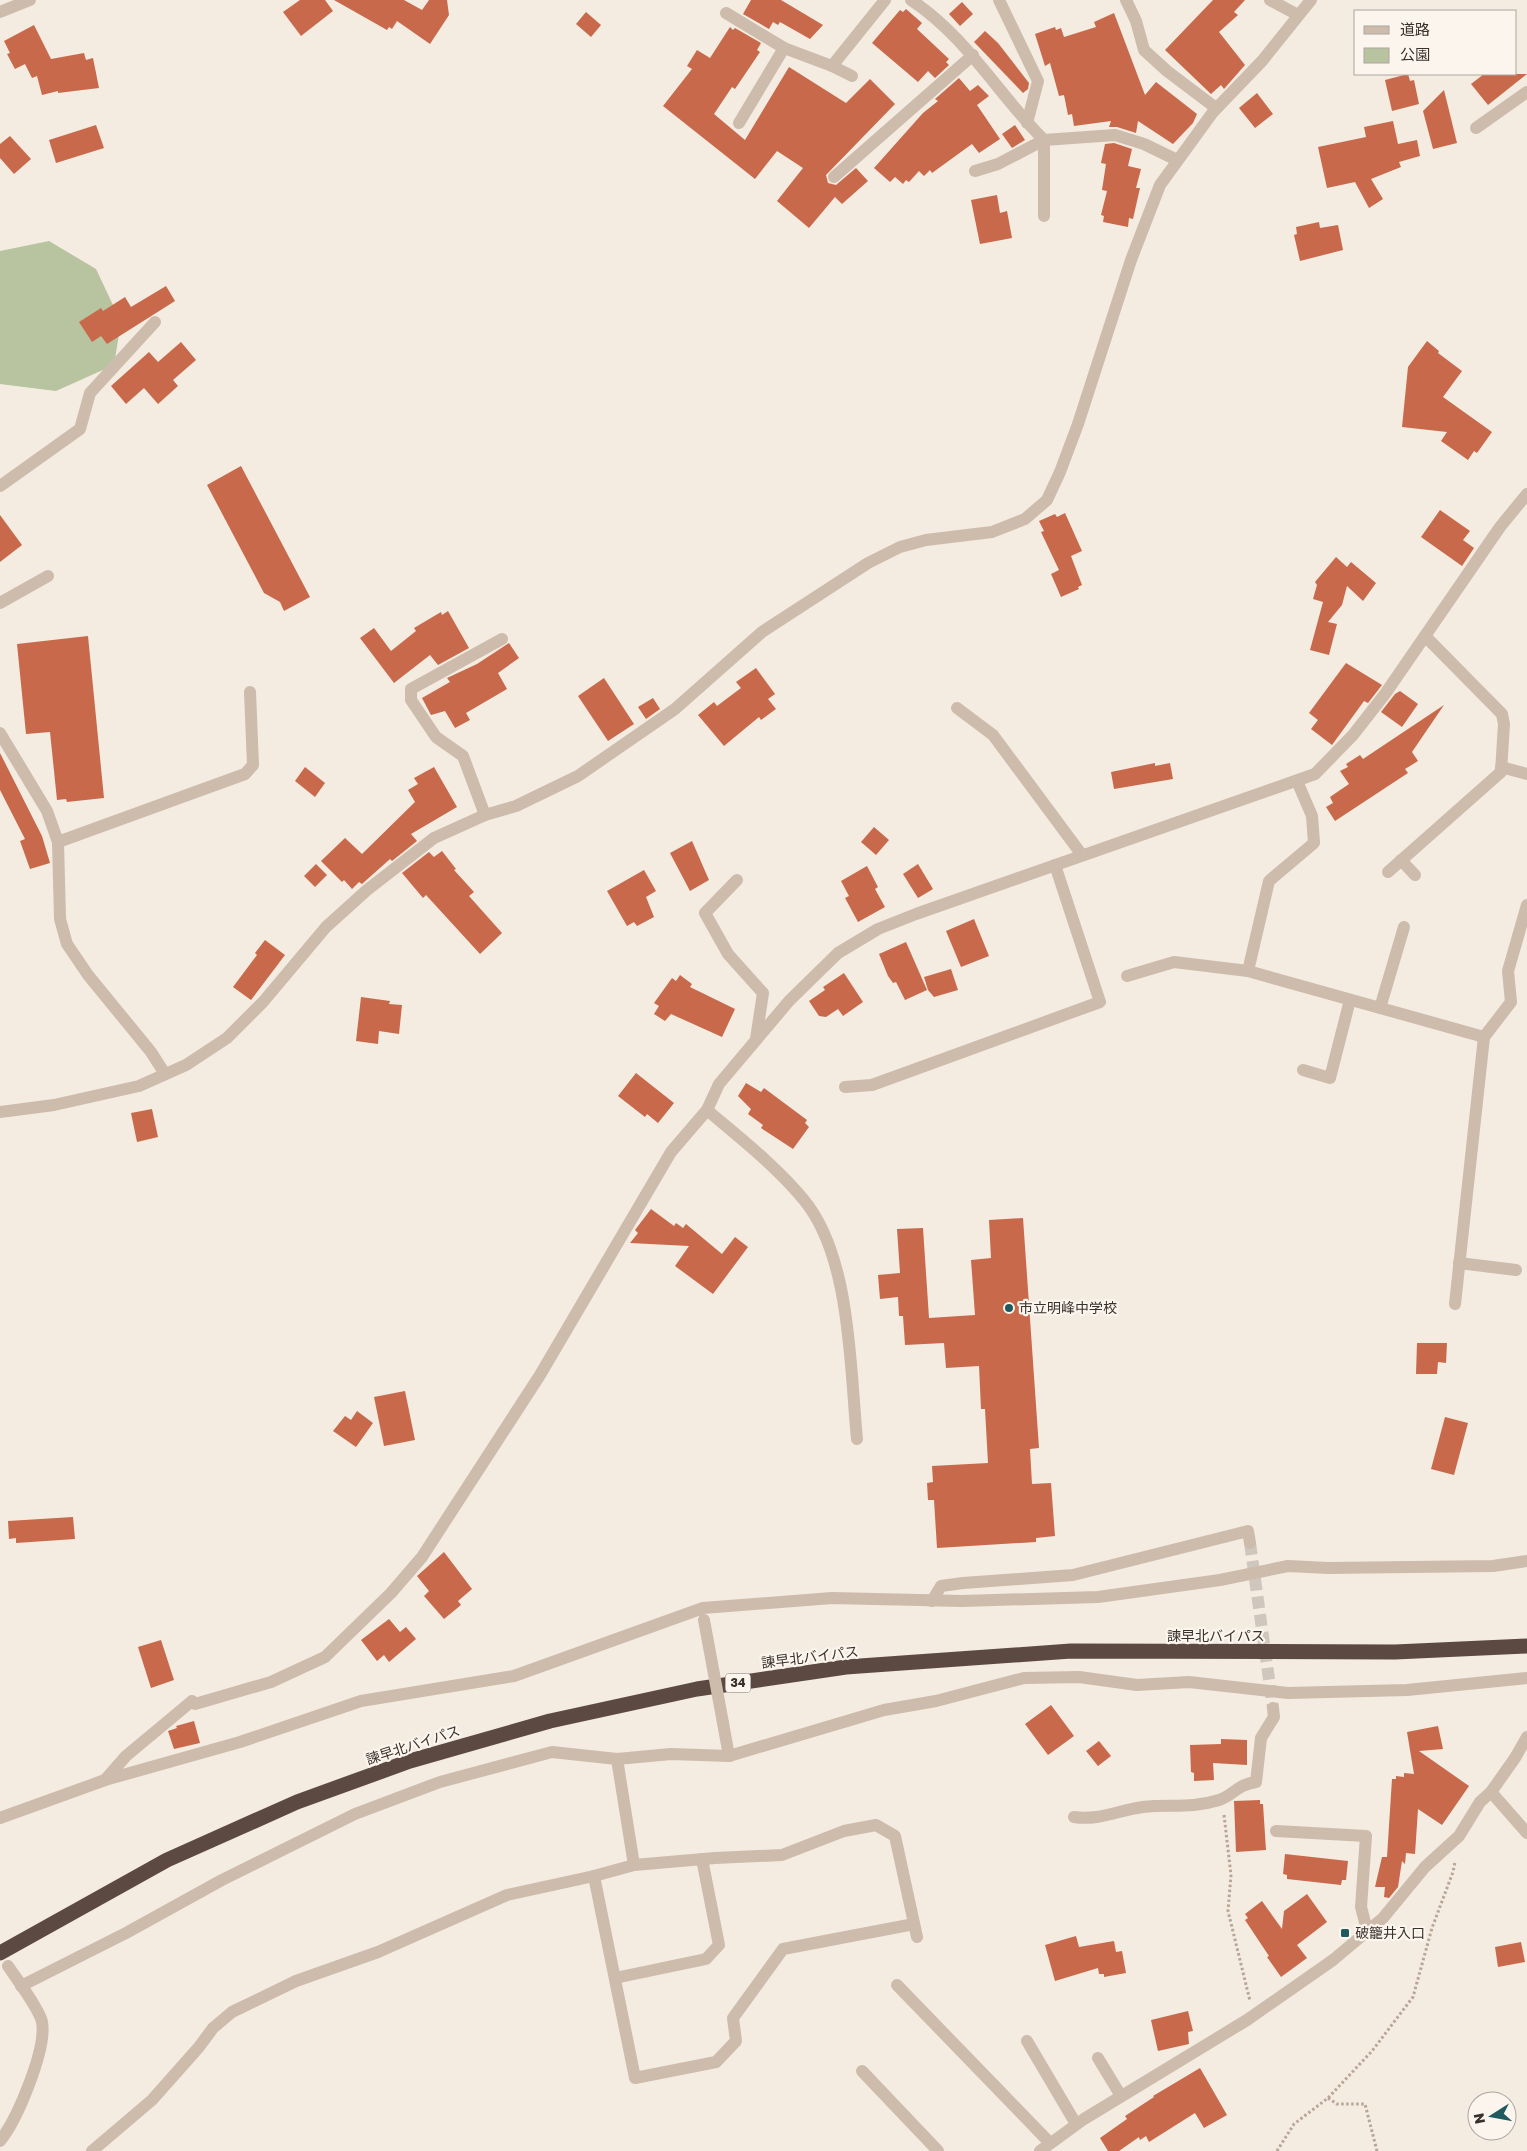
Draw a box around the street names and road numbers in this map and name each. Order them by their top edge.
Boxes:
street label: 諫早北バイパス [1167,1627,1265,1644]
street label: 諫早北バイパス [760,1642,859,1671]
road number: 34 [726,1674,750,1692]
street label: 諫早北バイパス [364,1721,462,1768]

